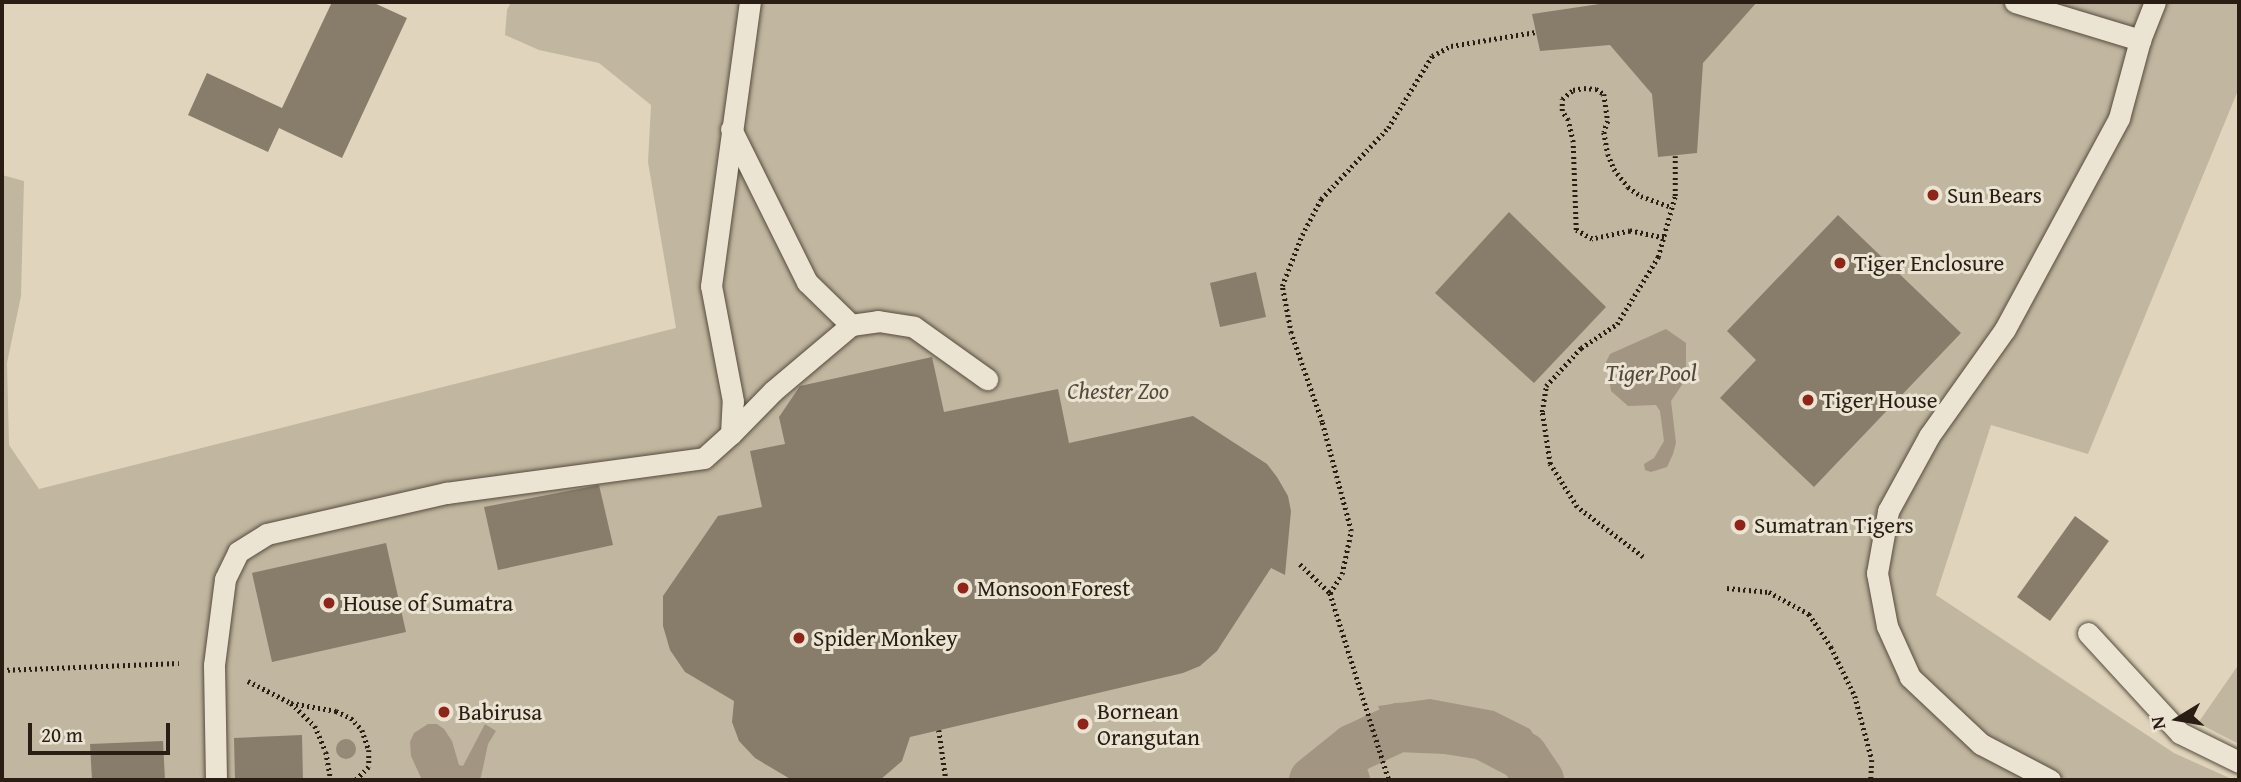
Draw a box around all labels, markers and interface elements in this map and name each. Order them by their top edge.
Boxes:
place label: Sun Bears [1947,181,2042,209]
marker: Sun Bears [1925,187,1941,203]
place label: Tiger Enclosure [1854,249,2004,277]
marker: Tiger Enclosure [1832,255,1848,271]
water label: Tiger Pool [1605,359,1697,387]
park label: Chester Zoo [1067,377,1169,405]
place label: Tiger House [1822,386,1937,414]
marker: Tiger House [1800,392,1816,408]
place label: Sumatran Tigers [1754,511,1914,539]
marker: Sumatran Tigers [1732,517,1748,533]
place label: Monsoon Forest [977,574,1130,602]
marker: Monsoon Forest [955,580,971,596]
place label: House of Sumatra [343,589,513,617]
marker: House of Sumatra [321,595,337,611]
place label: Spider Monkey [813,624,958,652]
marker: Spider Monkey [791,630,807,646]
north arrow [2143,684,2213,754]
place label: Bornean Orangutan [1097,697,1200,751]
place label: Babirusa [458,698,542,726]
marker: Babirusa [436,704,452,720]
scale bar [32,708,173,752]
text: N [2142,714,2172,732]
marker: Bornean Orangutan [1075,716,1091,732]
text: 20 m [41,719,83,750]

